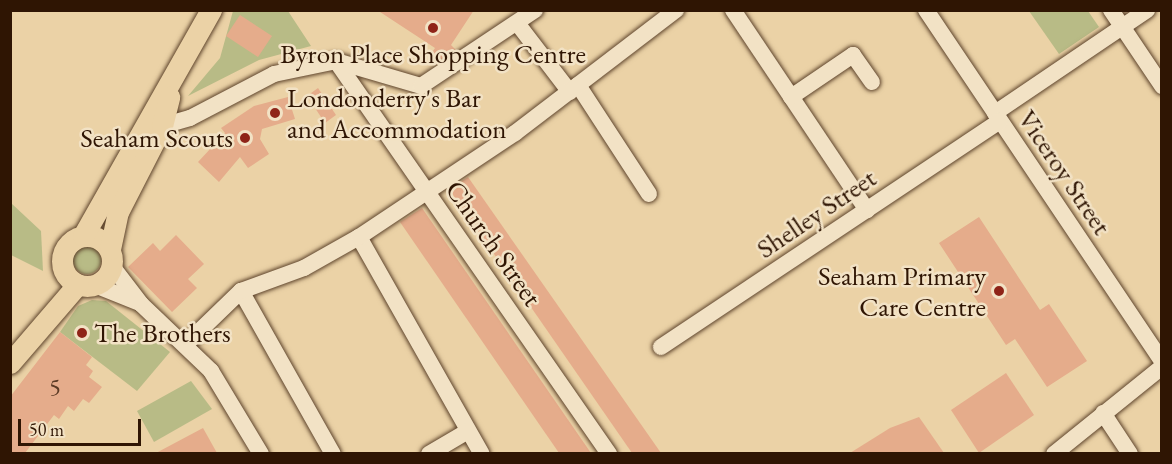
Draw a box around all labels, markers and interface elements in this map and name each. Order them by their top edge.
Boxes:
marker: Byron Place Shopping Centre [426,21,440,35]
place label: Byron Place Shopping Centre [280,38,586,70]
place label: Londonderry's Bar and Accommodation [287,81,507,144]
street label: Viceroy Street [1011,103,1119,241]
marker: Londonderry's Bar and Accommodation [268,106,282,120]
place label: Seaham Scouts [80,122,233,154]
marker: Seaham Scouts [238,131,252,145]
street label: Shelley Street [750,161,882,265]
street label: Church Street [439,174,549,312]
place label: Seaham Primary Care Centre [818,259,986,322]
marker: Seaham Primary Care Centre [990,282,1008,300]
place label: The Brothers [94,317,231,349]
marker: The Brothers [75,326,89,340]
house number: 5 [49,373,61,401]
scale bar [21,407,144,445]
text: 50 m [29,418,64,441]

